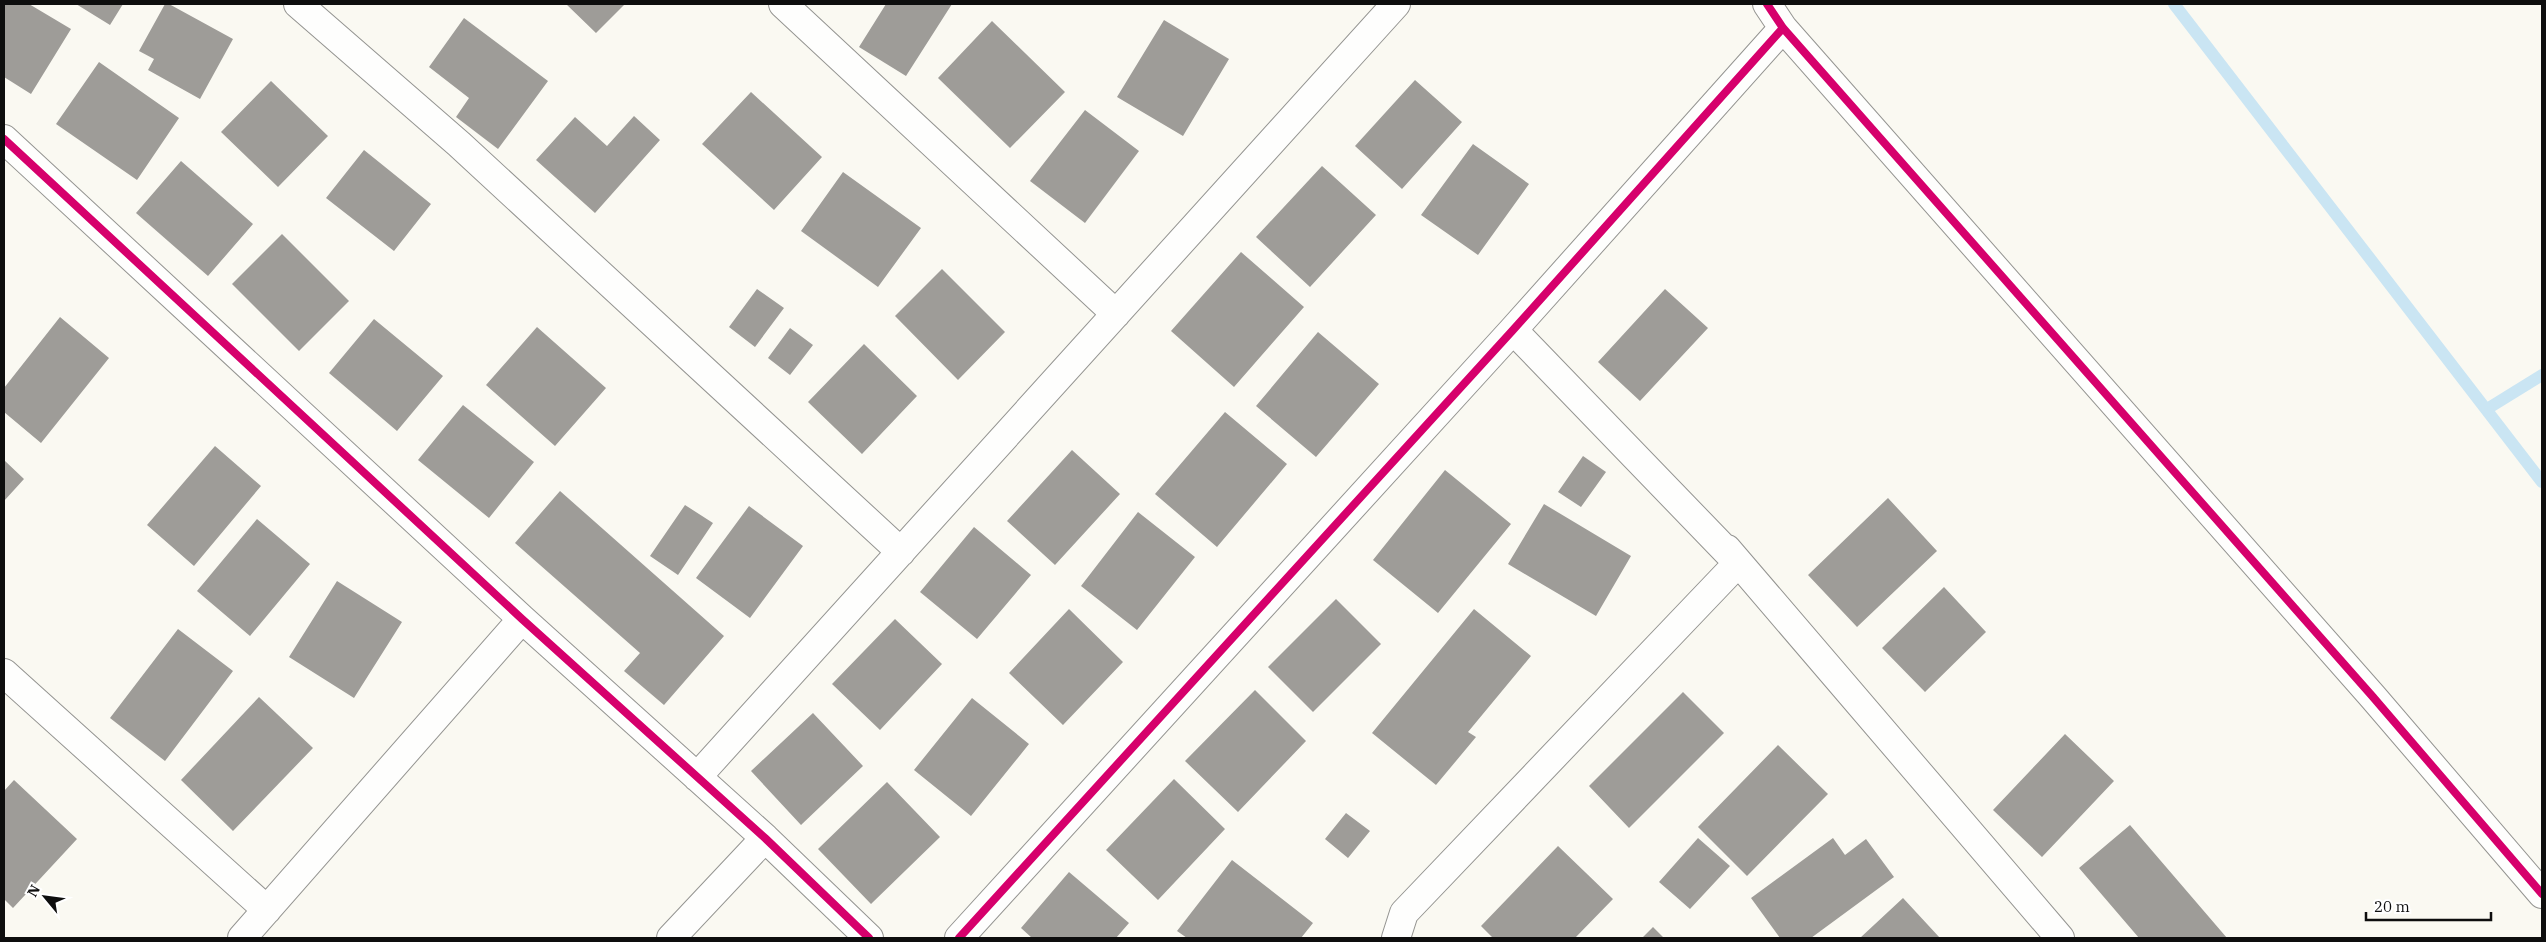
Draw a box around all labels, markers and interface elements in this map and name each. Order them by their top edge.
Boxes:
north arrow [20,872,70,922]
text: N [23,881,44,900]
scale bar [2366,890,2491,922]
text: 20 m [2374,897,2410,916]

